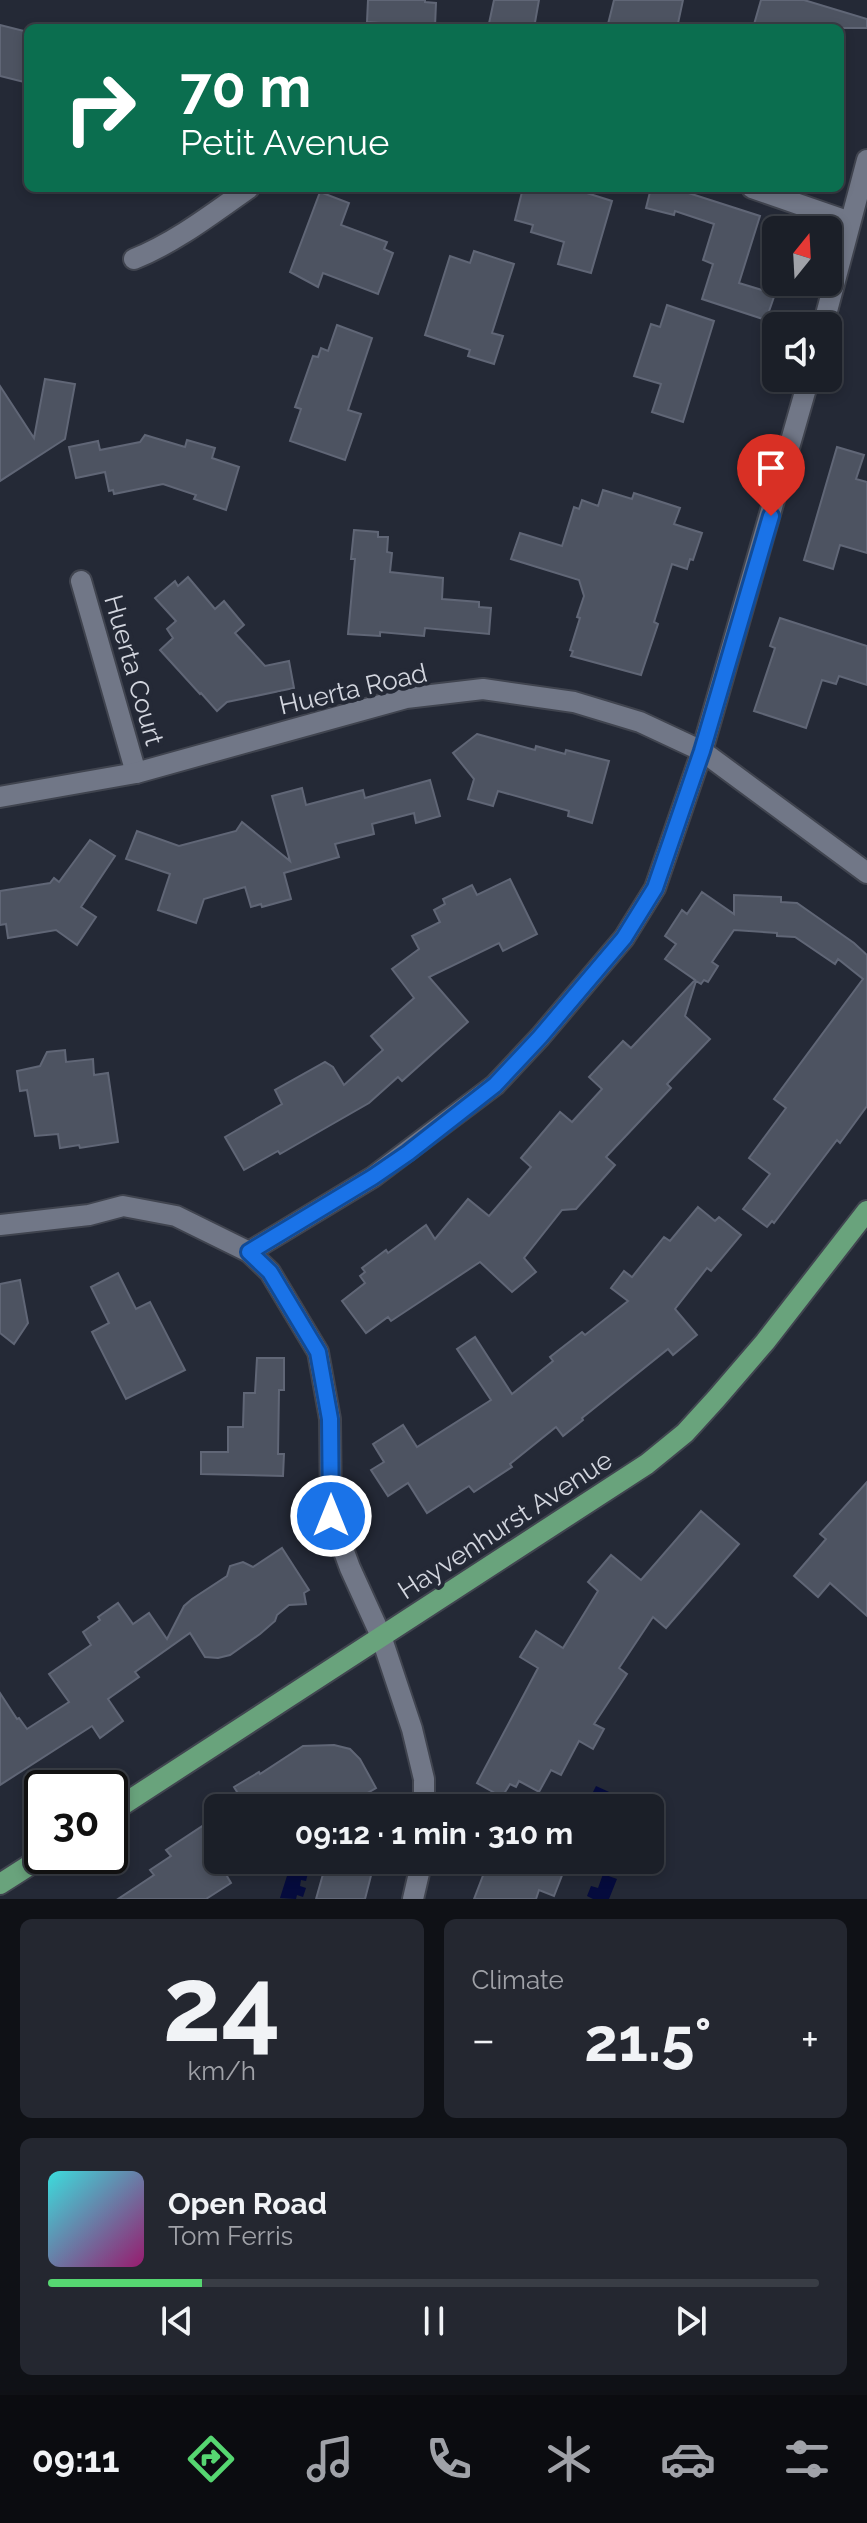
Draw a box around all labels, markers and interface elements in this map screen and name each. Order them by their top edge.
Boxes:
text: 70 m [180,54,311,120]
icon: right [48,56,152,160]
text: Petit Avenue [180,121,389,163]
north arrow [762,216,842,296]
map controls [762,216,842,392]
button: sound [762,312,842,392]
pin [737,434,805,516]
icon: arrive [749,446,793,490]
street label: Huerta Court [98,591,170,749]
street label: Huerta Road [276,657,430,721]
street label: Hayvenhurst Avenue [393,1445,617,1605]
position arrow [289,1474,373,1558]
speed limit sign: 30 [24,1770,128,1874]
text: 09:12 · 1 min · 310 m [295,1816,573,1851]
text: 24 [163,1943,281,2065]
text: Climate [472,1965,564,1995]
text: 21.5° [584,2005,712,2075]
text: − [472,2014,495,2065]
text: + [801,2014,819,2065]
text: km/h [187,2056,256,2086]
text: Open Road [168,2186,327,2221]
text: Tom Ferris [168,2221,293,2251]
icon: previous [155,2299,199,2343]
icon: pause [412,2299,456,2343]
icon: next [669,2299,713,2343]
icon: directions [183,2431,239,2487]
icon: music [302,2431,358,2487]
icon: phone [421,2431,477,2487]
icon: climate [541,2431,597,2487]
icon: car [660,2431,716,2487]
icon: filters [779,2431,835,2487]
text: 09:11 [32,2438,119,2480]

